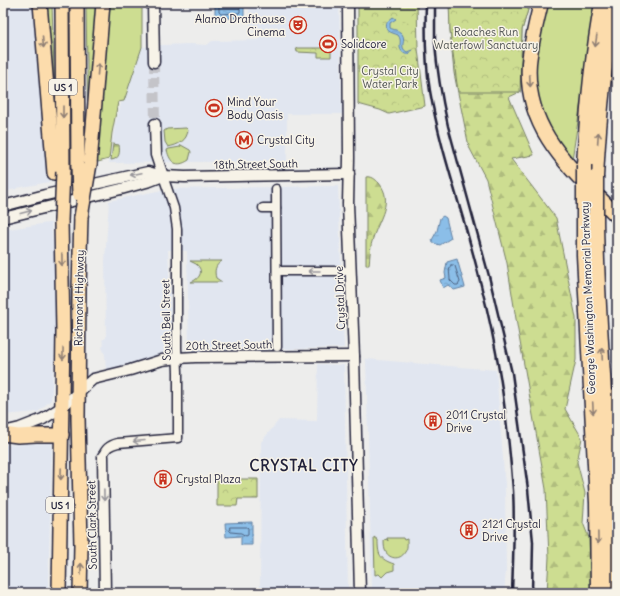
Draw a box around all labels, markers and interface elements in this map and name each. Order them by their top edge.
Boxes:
place label: Alamo Drafthouse Cinema [195,12,285,39]
theatre icon: Alamo Drafthouse Cinema [288,15,308,35]
park label: Roaches Run Waterfowl Sanctuary [434,25,538,52]
sports icon: Solidcore [318,34,338,54]
one-way arrow [40,35,47,48]
one-way arrow [592,35,600,48]
place label: Solidcore [341,37,387,51]
one-way arrow [95,63,102,76]
park label: Crystal City Water Park [361,64,419,91]
one-way arrow [526,74,533,87]
road number: US 1 [49,79,77,95]
place label: Mind Your Body Oasis [227,95,283,122]
sports icon: Mind Your Body Oasis [204,98,224,118]
one-way arrow [59,105,67,118]
metro station icon: Crystal City [234,130,254,150]
one-way arrow [595,132,602,145]
place label: Crystal City [257,133,315,147]
street label: 18th Street South [214,156,298,172]
one-way arrow [130,171,143,179]
street label: George Washington Memorial Parkway [578,201,598,395]
one-way arrow [19,208,32,216]
street label: Richmond Highway [71,250,87,346]
one-way arrow [58,253,66,266]
street label: Crystal Drive [332,266,348,330]
one-way arrow [308,267,321,275]
street label: South Bell Street [158,279,174,361]
street label: 20th Street South [186,337,272,353]
one-way arrow [59,347,67,360]
one-way arrow [598,348,606,361]
one-way arrow [589,401,596,414]
place label: 2011 Crystal Drive [446,408,506,435]
building icon: 2011 Crystal Drive [423,411,443,431]
one-way arrow [133,438,146,445]
district label: CRYSTAL CITY [249,456,359,475]
one-way arrow [57,467,65,480]
building icon: Crystal Plaza [153,469,173,489]
place label: Crystal Plaza [176,472,241,486]
street label: South Clark Street [84,480,100,570]
one-way arrow [100,488,107,501]
road number: US 1 [46,497,74,513]
place label: 2121 Crystal Drive [482,517,541,544]
building icon: 2121 Crystal Drive [459,520,479,540]
one-way arrow [594,531,602,544]
one-way arrow [77,563,85,576]

